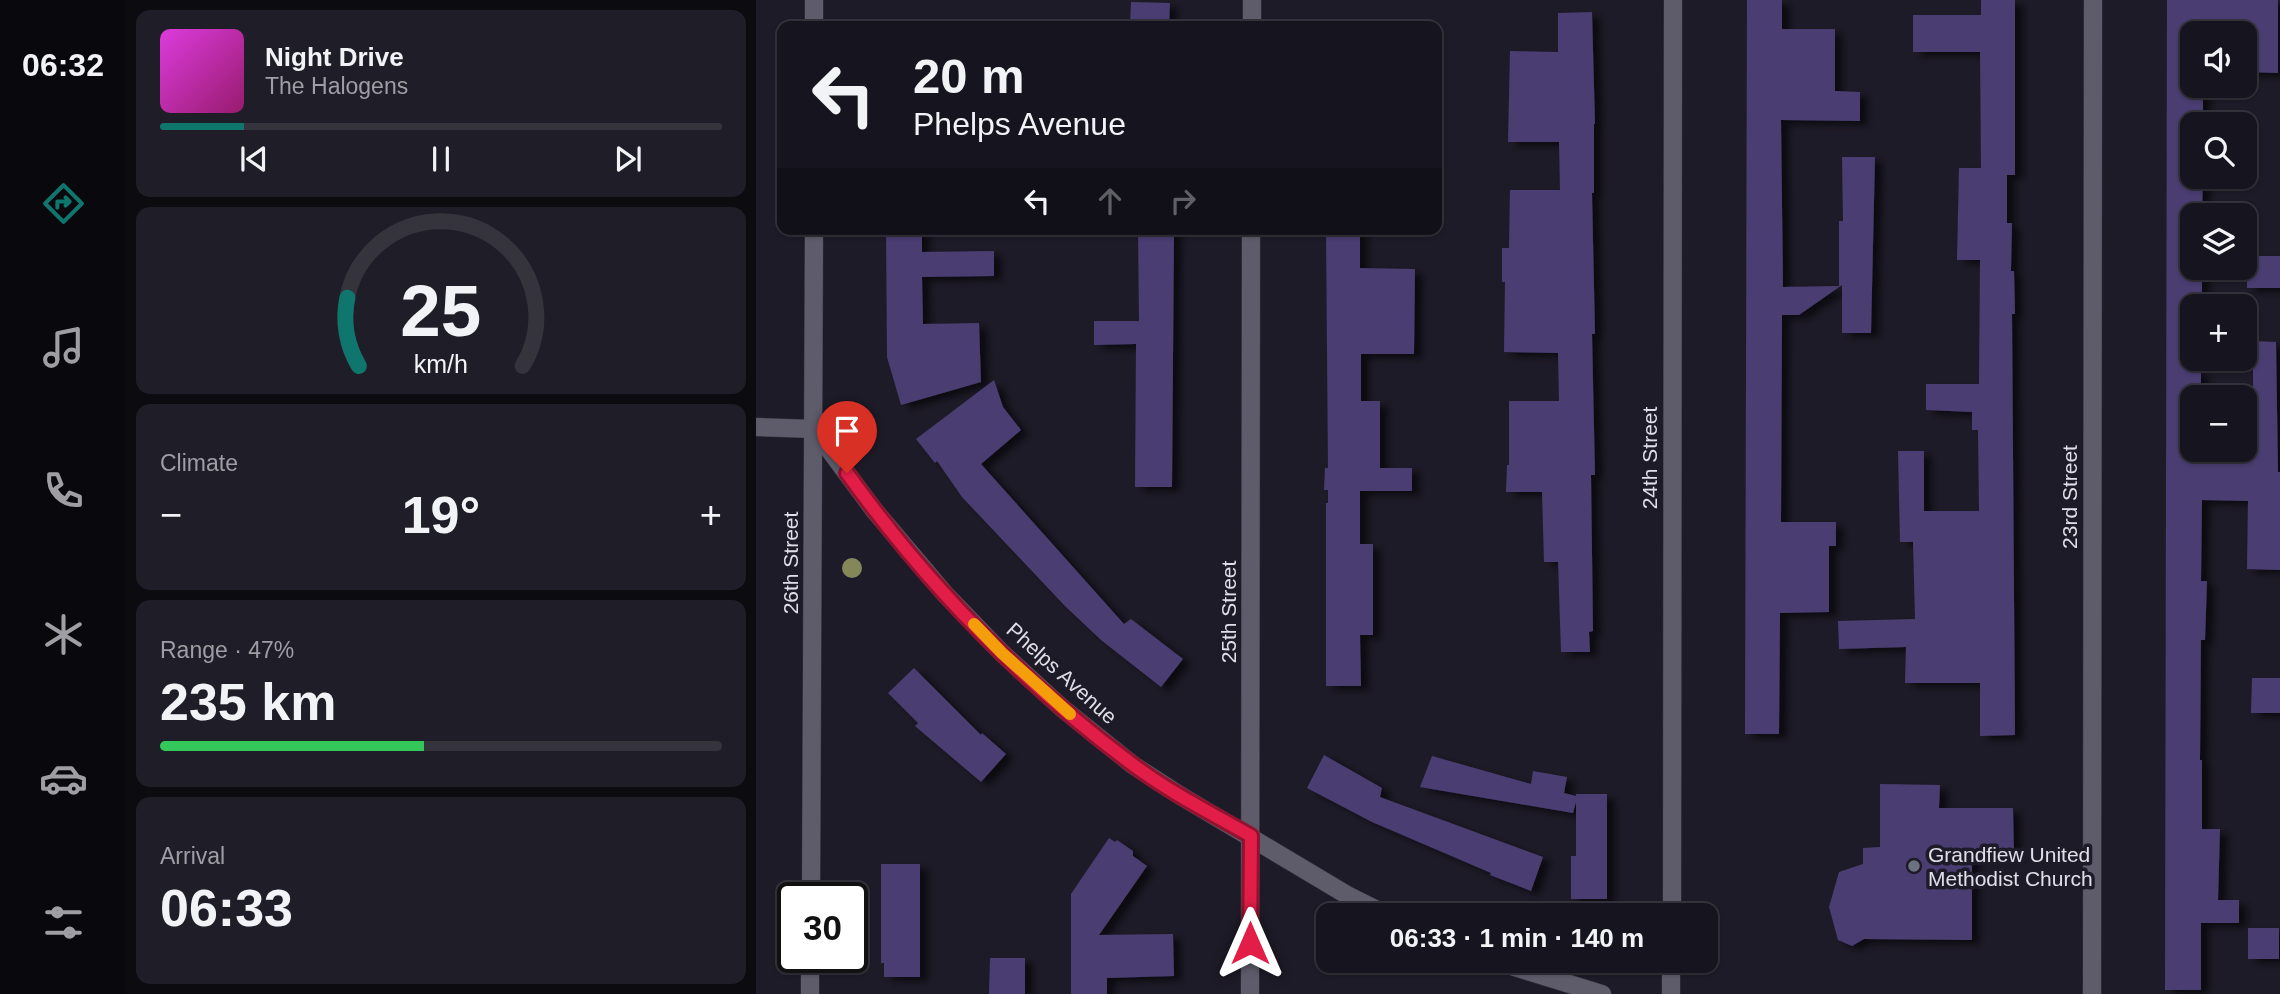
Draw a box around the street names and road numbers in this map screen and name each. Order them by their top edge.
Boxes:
street label: 24th Street [1638,406,1661,509]
street label: 23rd Street [2058,445,2081,549]
street label: 26th Street [779,511,802,614]
street label: 25th Street [1217,560,1240,663]
street label: Phelps Avenue [1002,618,1122,728]

